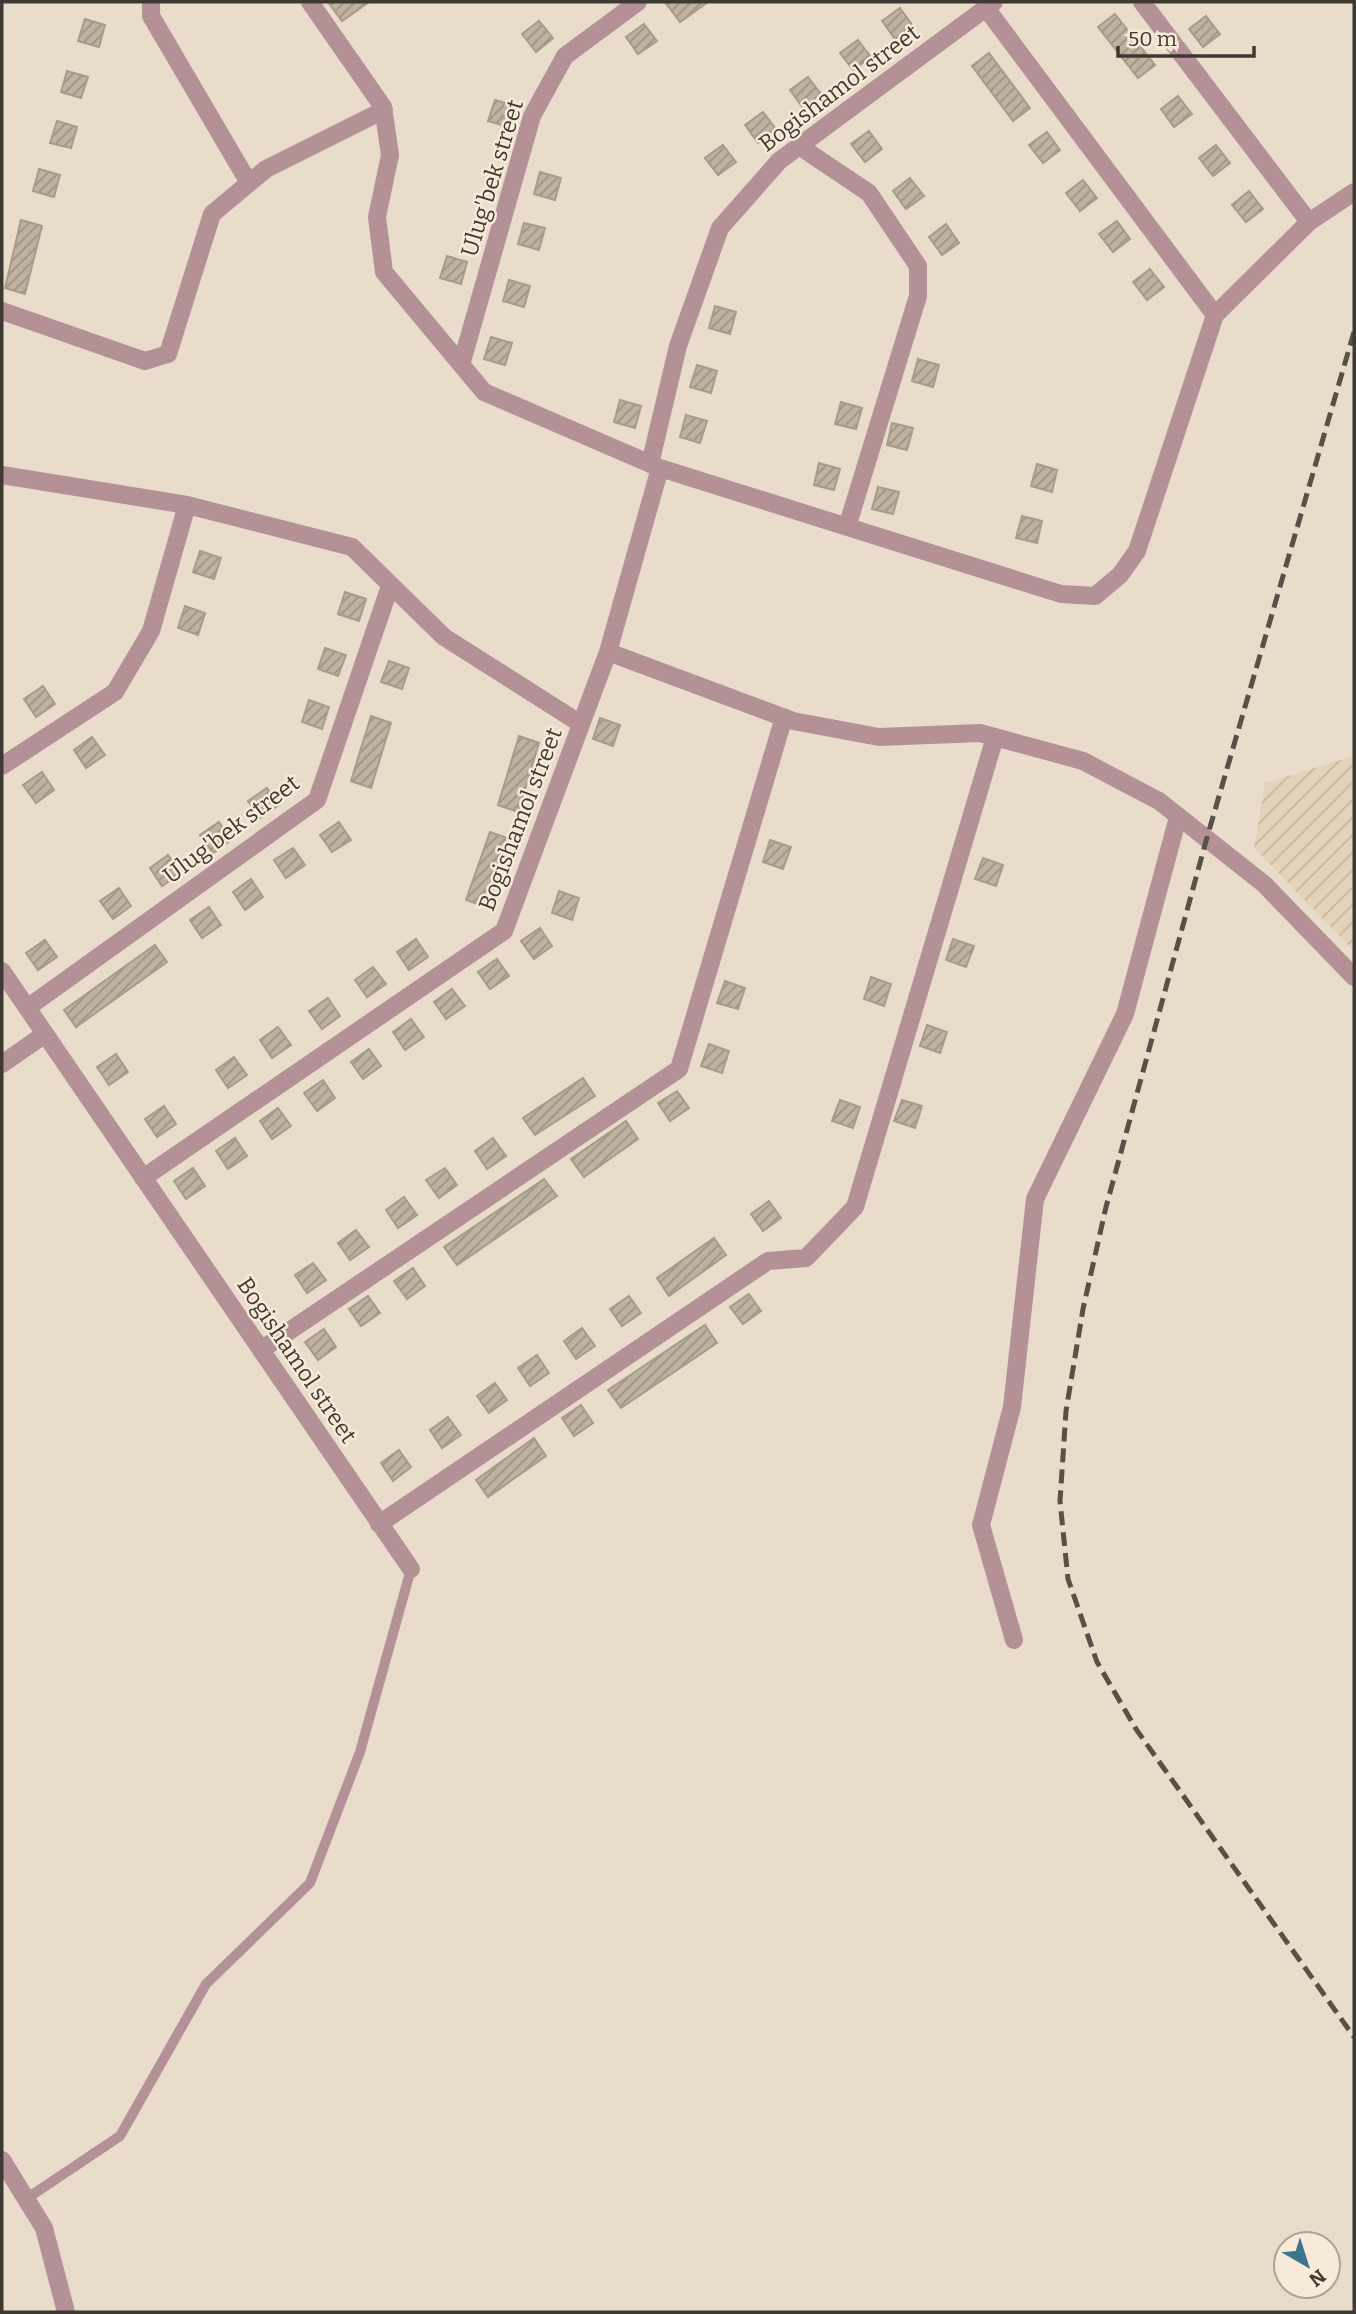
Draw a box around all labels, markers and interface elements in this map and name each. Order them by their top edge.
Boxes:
scale bar [1118,14,1254,58]
street label: Bogishamol street [753,18,925,158]
text: 50 m [1128,26,1177,52]
street label: Ulug'bek street [455,96,529,260]
street label: Bogishamol street [472,723,568,915]
street label: Ulug'bek street [158,769,304,889]
street label: Bogishamol street [231,1272,363,1448]
north arrow [1272,2230,1342,2300]
text: N [1304,2264,1330,2292]

